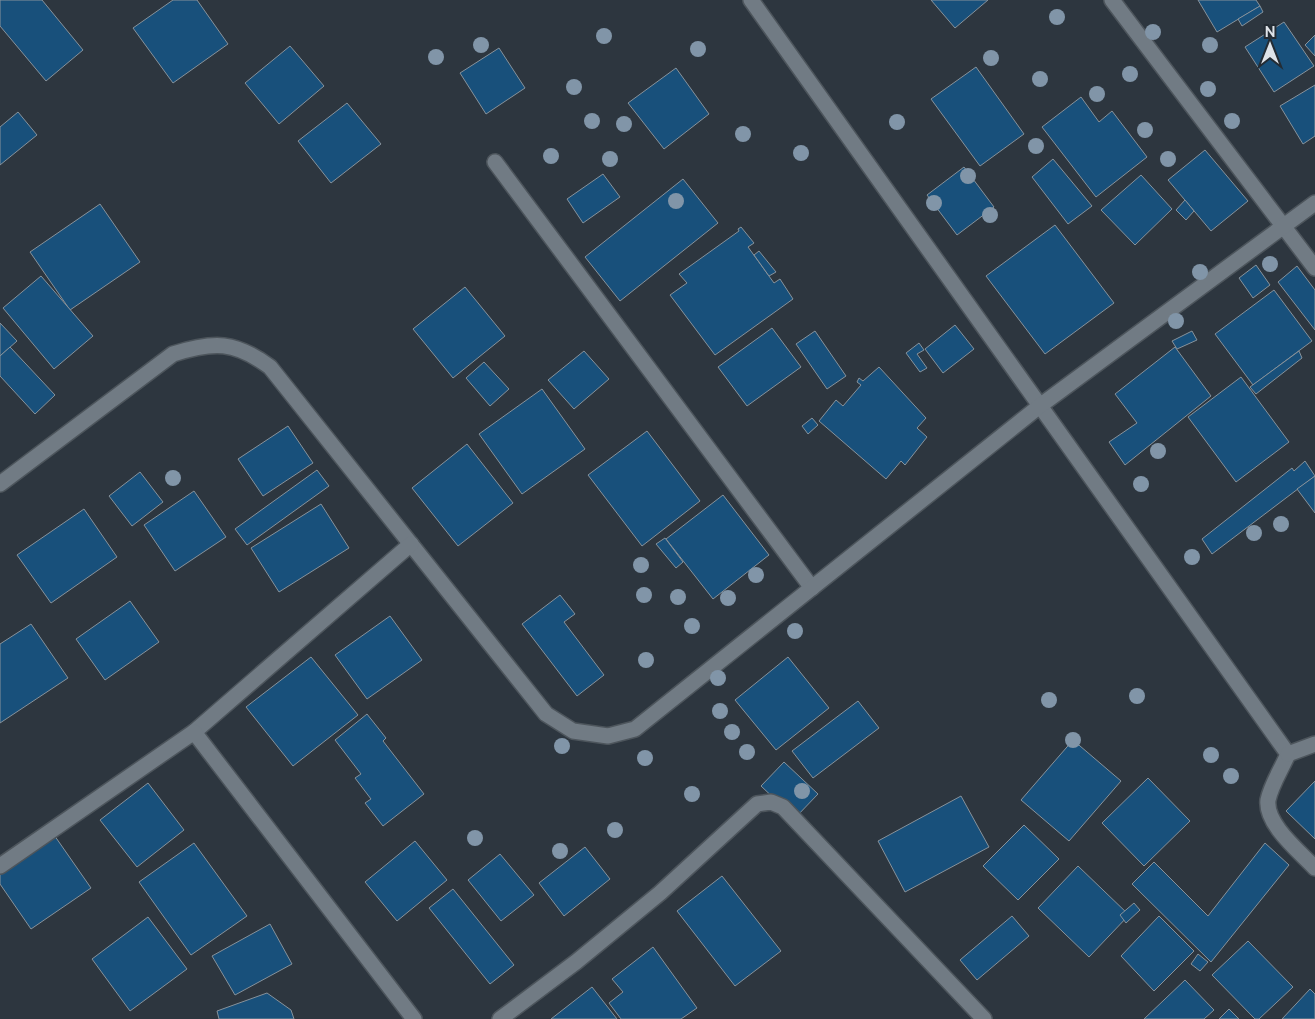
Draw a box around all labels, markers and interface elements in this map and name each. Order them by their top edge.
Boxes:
north arrow [1245,20,1295,70]
text: N [1265,24,1275,40]

